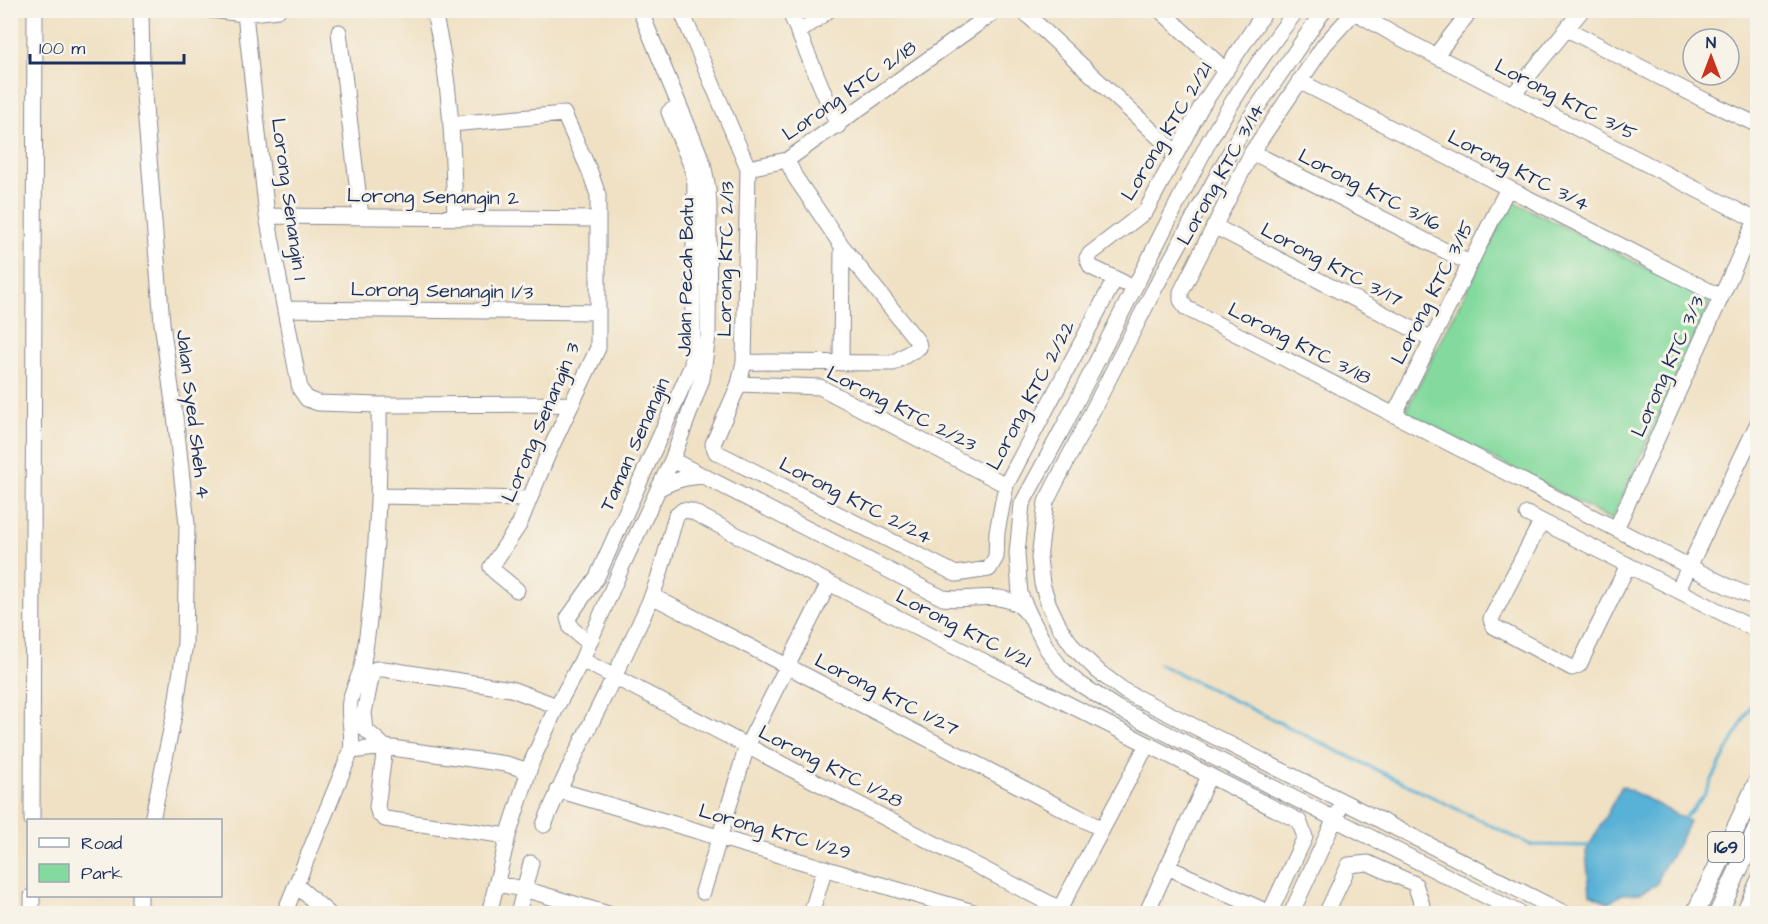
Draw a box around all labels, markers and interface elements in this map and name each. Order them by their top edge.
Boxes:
scale bar [30,27,184,65]
north arrow [1681,27,1741,87]
text: N [1706,32,1716,54]
street label: Lorong KTC 2/18 [777,34,923,149]
text: 100 m [39,36,85,61]
street label: Lorong KTC 3/5 [1489,52,1641,149]
street label: Lorong KTC 2/21 [1114,57,1220,207]
street label: Lorong KTC 3/14 [1170,98,1272,251]
street label: Lorong Senangin 1 [263,116,314,283]
street label: Lorong KTC 3/4 [1443,123,1594,220]
street label: Lorong KTC 3/16 [1293,142,1446,239]
street label: Lorong Senangin 2 [347,181,520,214]
street label: Lorong KTC 2/13 [711,181,742,337]
street label: Jalan Pecah Batu [671,197,701,357]
street label: Lorong KTC 3/17 [1255,216,1407,315]
street label: Lorong KTC 3/15 [1384,216,1482,370]
street label: Lorong Senangin 1/3 [350,275,534,308]
street label: Lorong KTC 3/3 [1624,291,1713,442]
street label: Lorong KTC 3/18 [1223,296,1376,393]
street label: Lorong KTC 2/22 [980,315,1083,476]
street label: Jalan Syed Sheh 4 [168,328,217,501]
street label: Lorong Senangin 3 [495,338,588,507]
street label: Lorong KTC 2/23 [821,359,981,460]
street label: Taman Senangin [593,373,678,516]
street label: Lorong KTC 2/24 [774,450,937,553]
street label: Lorong KTC 1/21 [891,583,1036,676]
street label: Lorong KTC 1/27 [809,647,963,744]
street label: Lorong KTC 1/28 [753,718,908,816]
street label: Lorong KTC 1/29 [695,797,854,868]
legend [27,819,222,897]
text: Road [81,831,122,856]
road number: 169 [1708,832,1744,862]
text: Park [81,861,123,886]

